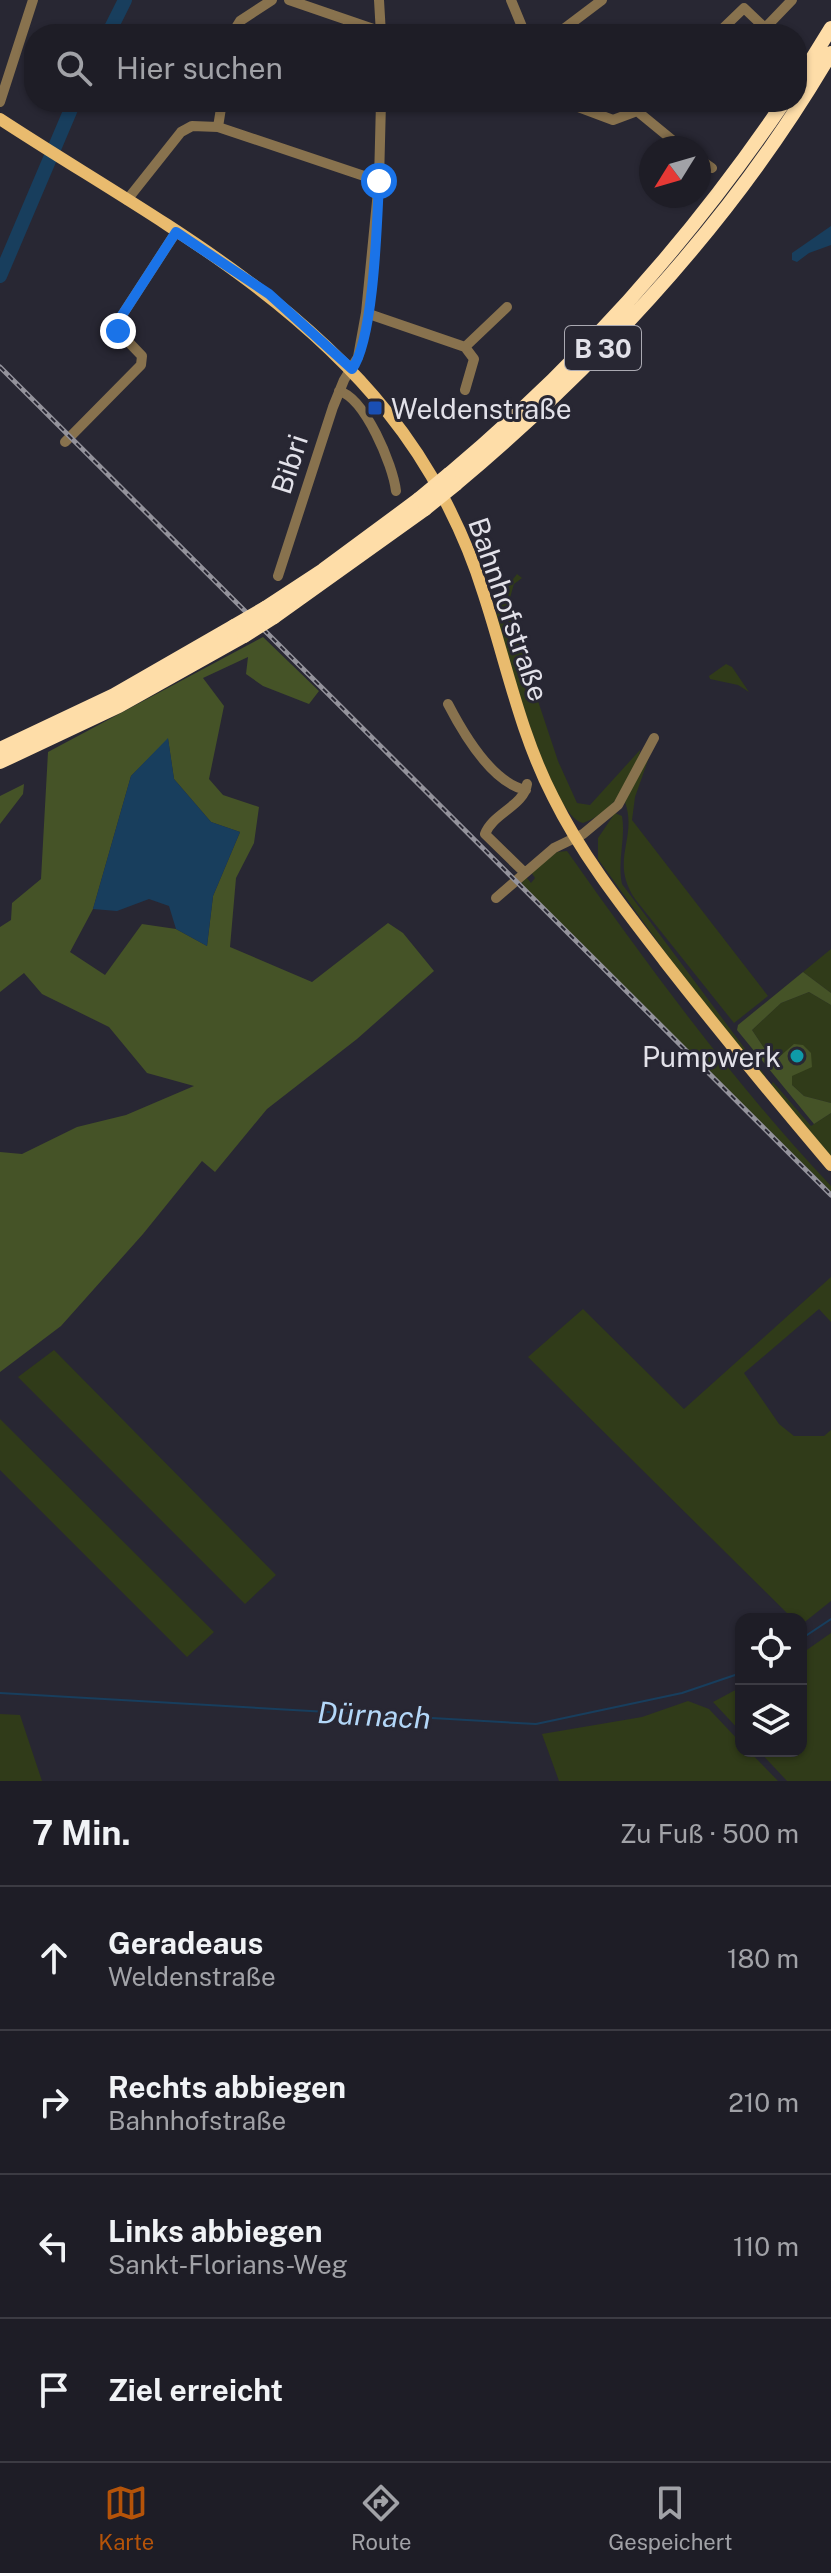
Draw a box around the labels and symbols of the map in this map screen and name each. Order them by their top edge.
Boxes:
north arrow [639,136,711,208]
route start [361,163,397,199]
route end [100,313,136,349]
road number: B 30 [565,326,641,370]
place label: Weldenstraße [391,392,572,425]
marker: Weldenstraße [366,399,384,417]
street label: Bibri [264,430,314,498]
street label: Bahnhofstraße [462,513,556,705]
place label: Pumpwerk [642,1040,781,1073]
marker: Pumpwerk [788,1047,806,1065]
water label: Dürnach [316,1694,432,1736]

